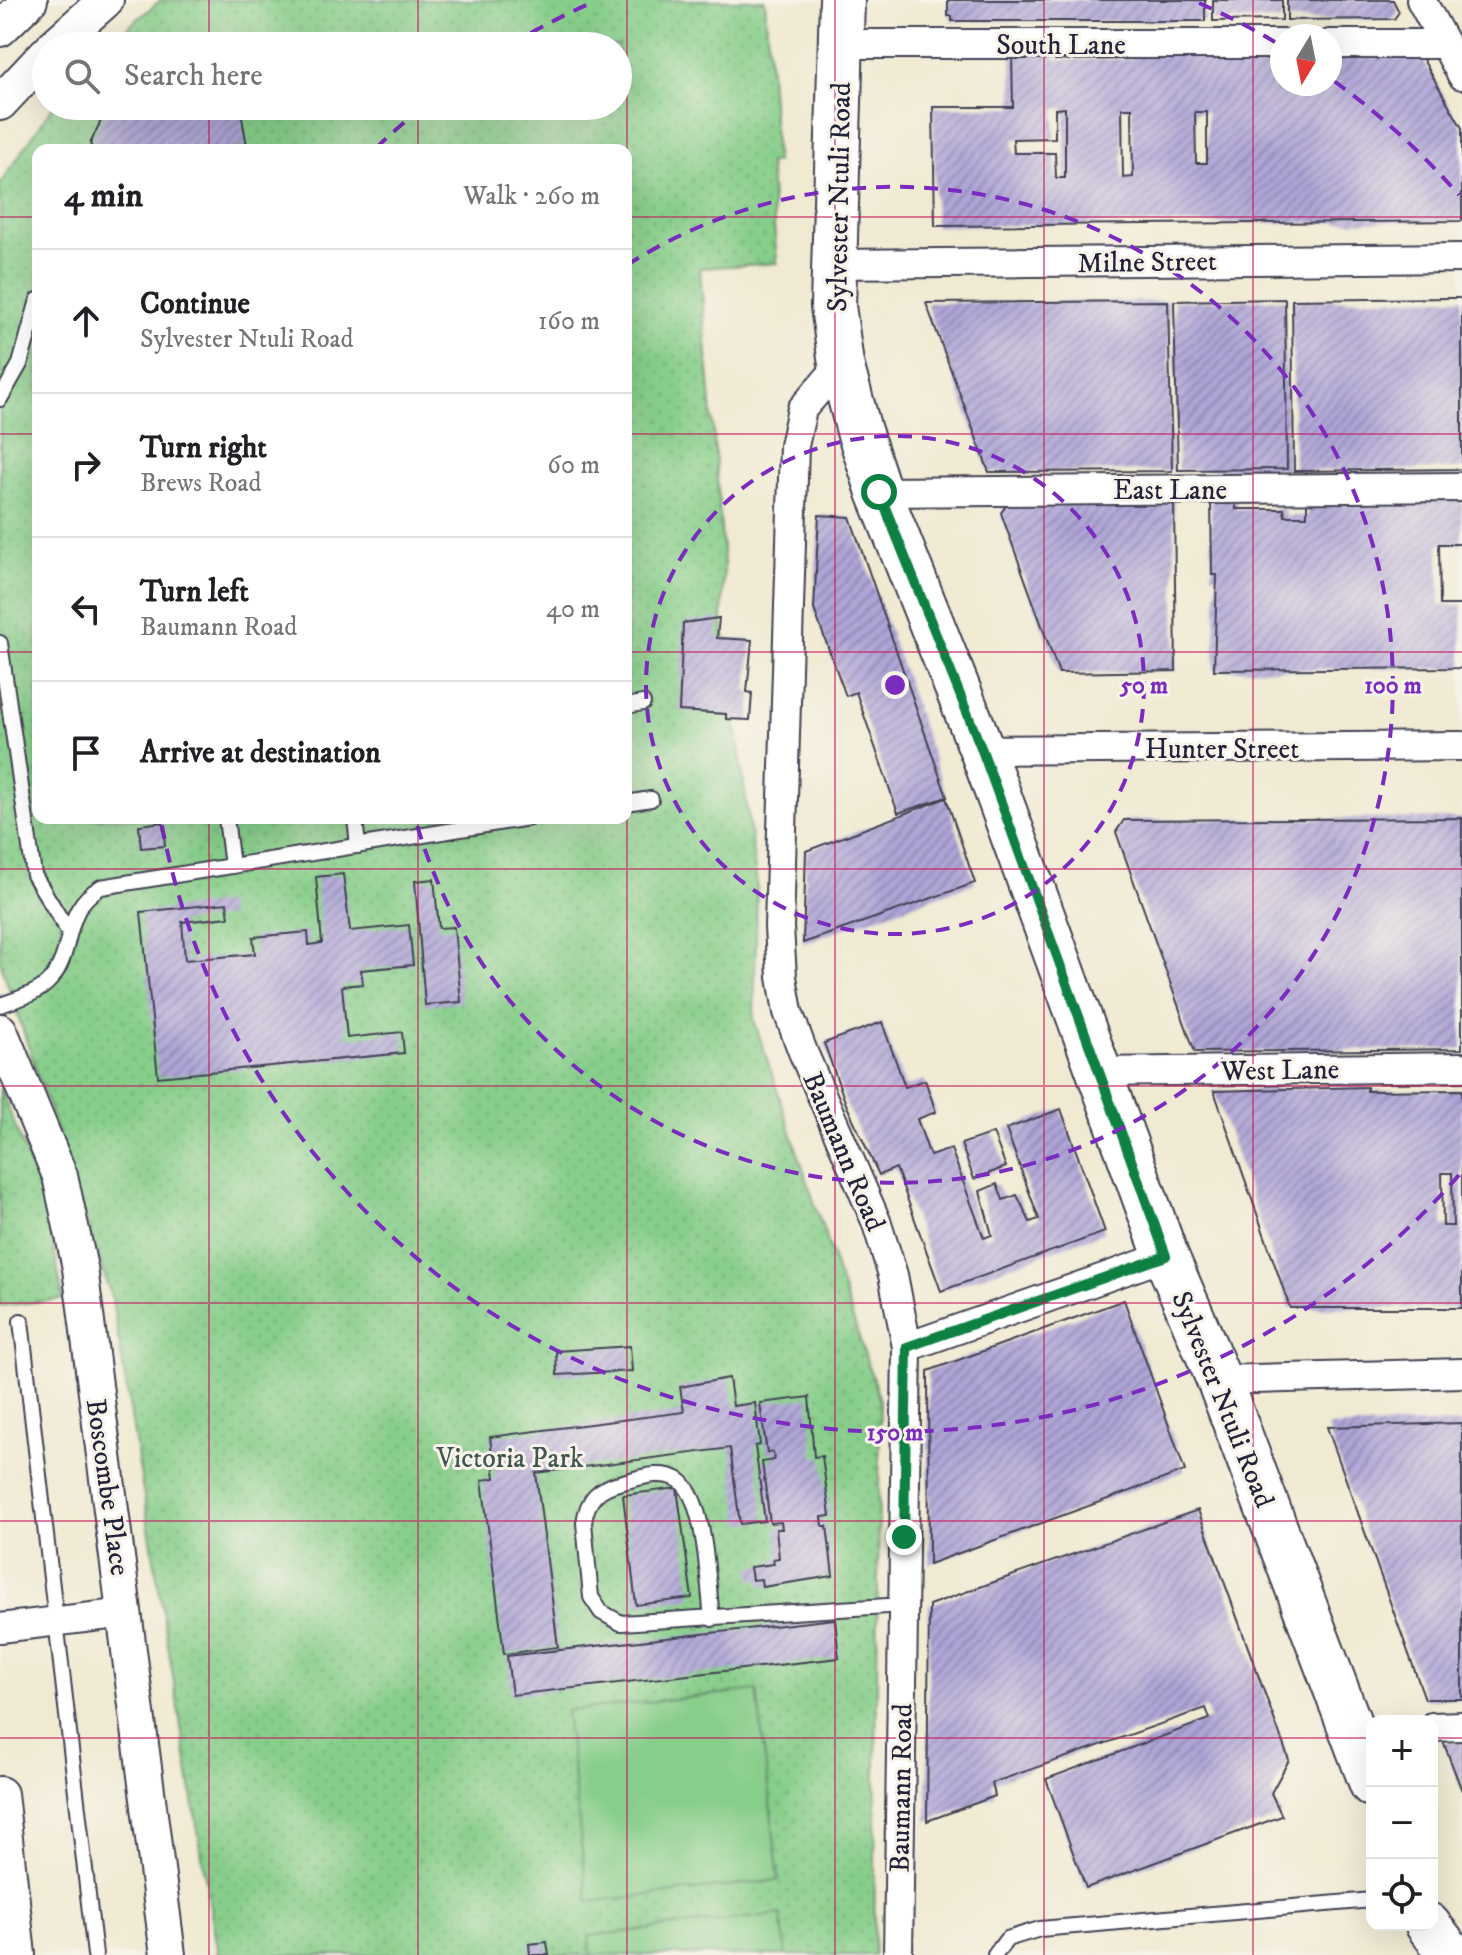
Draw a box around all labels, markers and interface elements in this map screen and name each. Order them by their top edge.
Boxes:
north arrow [1270,24,1342,96]
street label: South Lane [996,28,1126,63]
search box [32,32,632,120]
icon: search [60,54,104,98]
text: Search here [124,58,263,95]
street label: Sylvester Ntuli Road [820,82,859,312]
text: 4 min [64,175,143,217]
text: Walk · 260 m [463,180,600,213]
street label: Milne Street [1077,244,1217,281]
text: Continue [140,286,250,323]
icon: ahead [64,299,108,343]
text: 160 m [538,305,600,338]
text: Sylvester Ntuli Road [140,323,354,356]
text: Turn right [140,430,267,467]
icon: right [64,443,108,487]
text: 60 m [547,449,600,482]
text: Brews Road [140,467,261,500]
street label: East Lane [1113,473,1227,508]
route start [861,474,897,510]
text: Turn left [140,574,249,611]
icon: left [64,587,108,631]
text: 40 m [546,593,600,626]
text: Baumann Road [140,611,297,644]
centre of rings [881,671,909,699]
text: 50 m [1119,671,1168,701]
text: 100 m [1364,671,1422,701]
icon: arrive [64,731,108,775]
street label: Hunter Street [1145,732,1299,767]
text: Arrive at destination [140,735,381,772]
street label: West Lane [1220,1052,1340,1089]
street label: Baumann Road [794,1067,893,1236]
street label: Sylvester Ntuli Road [1163,1286,1282,1513]
street label: Boscombe Place [78,1397,137,1578]
text: 150 m [867,1418,923,1448]
park label: Victoria Park [435,1441,584,1476]
route end [886,1519,922,1555]
street label: Baumann Road [883,1703,920,1873]
map controls [1366,1715,1438,1931]
button: + [1366,1715,1438,1787]
button: − [1366,1787,1438,1859]
button: locate [1366,1859,1438,1931]

